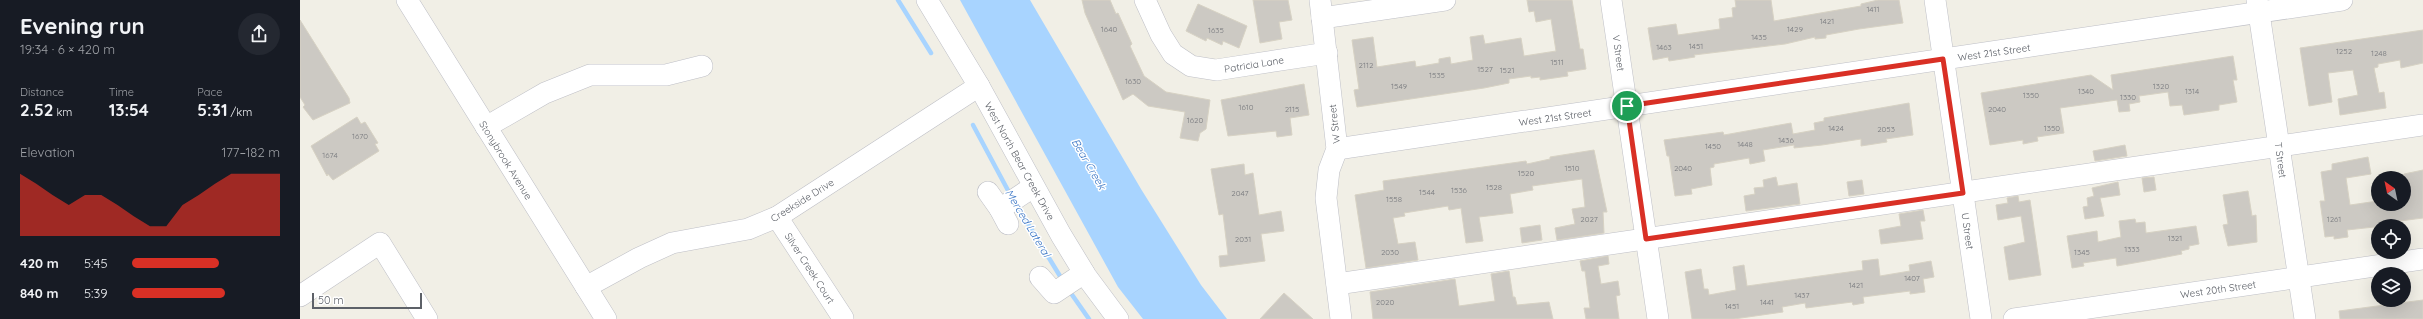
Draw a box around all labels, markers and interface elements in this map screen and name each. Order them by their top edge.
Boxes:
house number: 1411 [1867,4,1879,14]
text: Evening run [20,12,145,40]
button: share [238,13,280,55]
house number: 1421 [1820,16,1834,26]
house number: 1640 [1101,24,1117,34]
house number: 1429 [1787,24,1804,34]
house number: 1635 [1208,25,1224,35]
house number: 1435 [1751,32,1767,42]
street label: V Street [1610,34,1628,73]
text: 19:34 · 6 × 420 m [20,41,115,57]
house number: 1451 [1689,41,1703,51]
street label: West 21st Street [1957,41,2032,64]
house number: 1463 [1656,42,1672,52]
house number: 1252 [2336,46,2353,56]
house number: 1248 [2371,48,2387,58]
street label: Patricia Lane [1223,53,1285,76]
house number: 1511 [1550,57,1564,67]
house number: 2112 [1359,60,1374,70]
house number: 1527 [1477,64,1493,74]
house number: 1521 [1500,65,1514,75]
house number: 1535 [1429,70,1445,80]
house number: 1630 [1125,76,1141,86]
house number: 1549 [1391,81,1407,91]
house number: 1320 [2153,81,2169,91]
text: Distance [20,85,64,99]
text: Time [109,85,134,99]
text: Pace [197,85,222,99]
house number: 1340 [2078,86,2094,96]
house number: 1314 [2185,86,2199,96]
pin [1610,89,1644,123]
house number: 1350 [2023,90,2039,100]
house number: 1330 [2120,92,2136,102]
icon: arrive [1616,95,1638,117]
text: 2.52 [20,99,53,120]
text: 13:54 [109,99,149,120]
text: 5:31 [197,99,228,120]
street label: West North Bear Creek Drive [982,100,1058,223]
house number: 1610 [1239,102,1254,112]
street label: W Street [1326,103,1343,144]
house number: 2115 [1285,104,1299,114]
house number: 2040 [1988,104,2006,114]
text: km [53,105,72,119]
text: /km [228,105,252,119]
street label: West 21st Street [1518,106,1593,129]
house number: 1620 [1187,115,1203,125]
street label: Stonybrook Avenue [476,118,535,202]
house number: 1424 [1828,123,1844,133]
house number: 1350 [2044,123,2060,133]
house number: 2053 [1877,124,1895,134]
house number: 1670 [352,131,368,141]
house number: 1436 [1778,135,1794,145]
water label: Bear Creek [1069,136,1110,193]
house number: 1448 [1737,139,1753,149]
house number: 1450 [1705,141,1721,151]
street label: T Street [2272,141,2290,179]
text: Elevation [20,144,75,160]
text: 177–182 m [221,144,280,160]
house number: 1674 [322,150,338,160]
house number: 1510 [1564,163,1580,173]
house number: 2040 [1674,163,1692,173]
house number: 1520 [1518,168,1534,178]
north arrow [2371,171,2411,211]
map controls [2371,171,2411,307]
street label: Creekside Drive [768,176,837,225]
house number: 1528 [1486,182,1502,192]
house number: 1536 [1451,185,1468,195]
water label: Merced Lateral [1002,187,1054,261]
house number: 1544 [1419,187,1435,197]
house number: 2047 [1231,188,1249,198]
house number: 1558 [1386,194,1402,204]
street label: U Street [1958,212,1977,251]
house number: 2027 [1580,214,1598,224]
house number: 1261 [2327,214,2341,224]
button: locate [2371,219,2411,259]
street label: Silver Creek Court [782,230,838,307]
house number: 1321 [2168,233,2182,243]
house number: 2031 [1235,234,1251,244]
house number: 1333 [2124,244,2140,254]
house number: 2030 [1381,247,1399,257]
house number: 1345 [2074,247,2090,257]
text: 420 m [20,255,59,271]
text: 5:45 [84,255,108,271]
button: layers [2371,267,2411,307]
house number: 1407 [1904,273,1920,283]
street label: West 20th Street [2179,278,2257,301]
house number: 1421 [1849,280,1863,290]
text: 840 m [20,285,58,301]
text: 5:39 [84,285,108,301]
house number: 1437 [1794,290,1810,300]
scale bar [312,291,422,310]
text: 50 m [318,293,344,307]
house number: 2020 [1376,297,1394,307]
house number: 1441 [1760,297,1774,307]
house number: 1451 [1725,301,1739,311]

